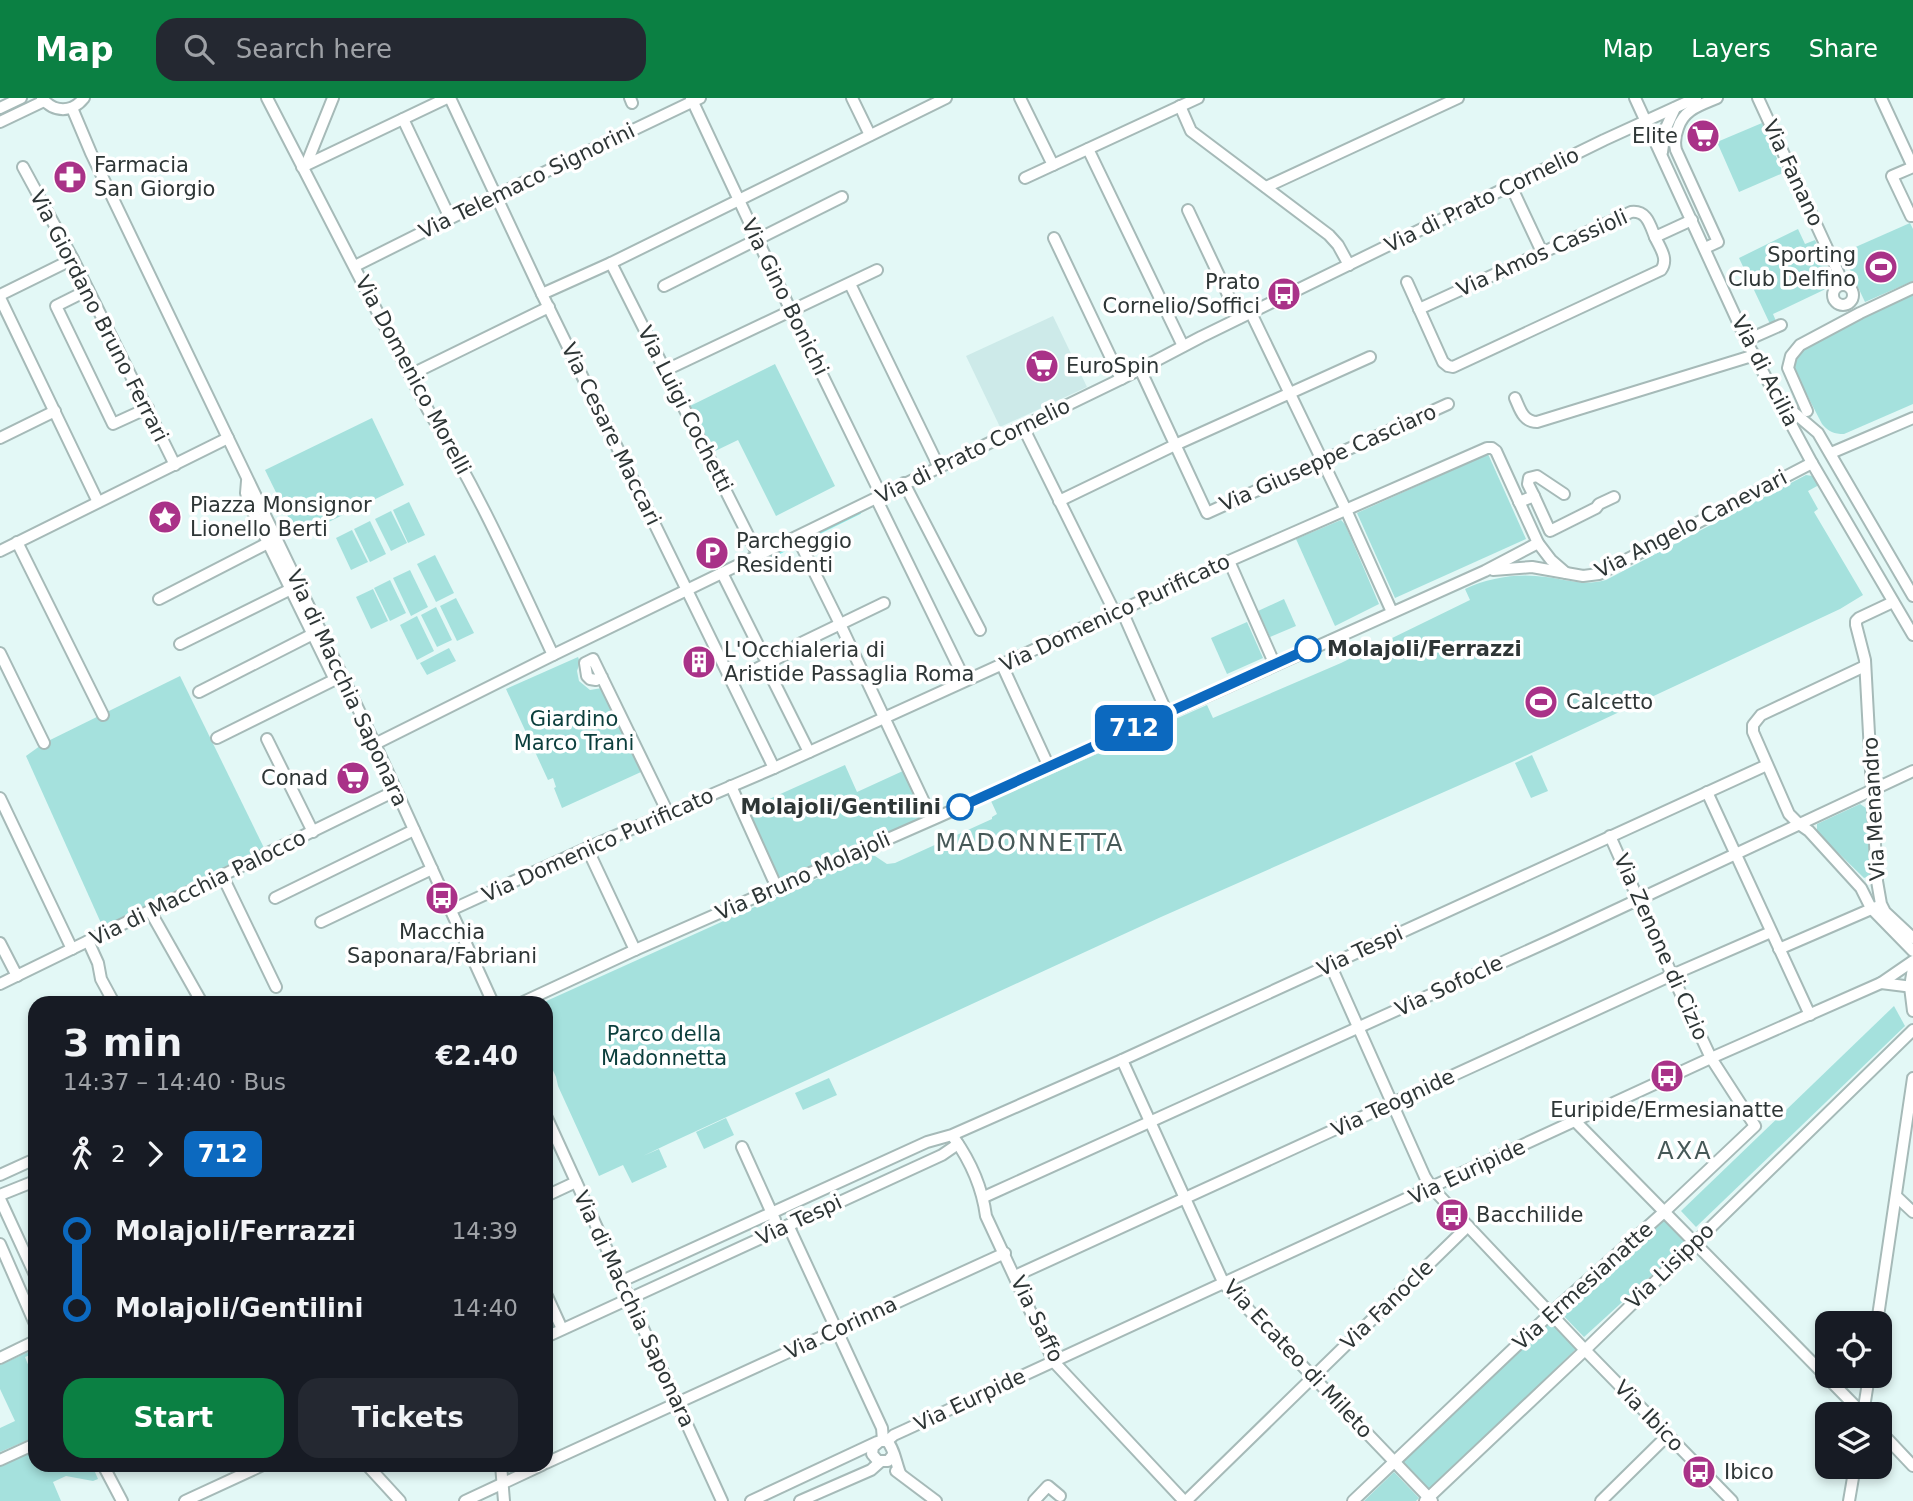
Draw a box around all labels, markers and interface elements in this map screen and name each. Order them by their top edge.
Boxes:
search box [156,18,646,81]
text: Map [35,30,114,69]
icon: search [180,30,218,68]
text: Search here [236,34,392,64]
text: Map [1603,35,1653,63]
text: Layers [1691,35,1771,63]
text: Share [1809,35,1878,63]
street label: Via Fanano [1758,116,1828,230]
supermarket icon: Elite [1684,117,1722,155]
street label: Via Telemaco Signorini [415,118,639,244]
place label: Elite [1632,124,1678,148]
street label: Via di Prato Cornelio [1381,142,1583,258]
place label: Farmacia San Giorgio [94,153,215,201]
pharmacy icon: Farmacia San Giorgio [51,158,89,196]
street label: Via Giordano Bruno Ferrari [25,186,173,446]
street label: Via Amos Cassioli [1453,205,1631,301]
street label: Via Gino Bonichi [737,215,833,379]
place label: Sporting Club Delfino [1728,243,1856,291]
sports icon: Sporting Club Delfino [1862,248,1900,286]
place label: Prato Cornelio/Soffici [1103,270,1260,318]
street label: Via Domenico Morelli [350,272,476,478]
bus stop icon: Prato Cornelio/Soffici [1265,275,1303,313]
street label: Via di Acilia [1727,312,1803,430]
street label: Via Luigi Cochetti [633,322,737,496]
street label: Via Cesare Maccari [556,339,666,529]
supermarket icon: EuroSpin [1023,347,1061,385]
place label: EuroSpin [1066,354,1159,378]
street label: Via di Prato Cornelio [872,393,1074,509]
street label: Via Giuseppe Casciaro [1216,399,1440,517]
street label: Via Angelo Canevari [1591,465,1791,583]
place label: Piazza Monsignor Lionello Berti [190,493,372,541]
place icon: Piazza Monsignor Lionello Berti [146,498,184,536]
place label: Parcheggio Residenti [736,529,852,577]
parking icon: Parcheggio Residenti [693,534,731,572]
street label: Via Domenico Purificato [996,549,1234,677]
street label: Via di Macchia Saponara [282,566,412,810]
marker: Molajoli/Ferrazzi [1295,636,1321,662]
place label: Molajoli/Ferrazzi [1327,637,1522,661]
place label: L'Occhialeria di Aristide Passaglia Roma [724,638,974,686]
building icon: L'Occhialeria di Aristide Passaglia Roma [680,643,718,681]
sports icon: Calcetto [1522,683,1560,721]
place label: Calcetto [1566,690,1653,714]
line badge: 712 [1094,705,1174,751]
park label: Giardino Marco Trani [514,707,634,755]
text: 712 [1109,714,1159,742]
street label: Via Menandro [1858,736,1890,882]
supermarket icon: Conad [334,759,372,797]
place label: Conad [261,766,328,790]
street label: Via Domenico Purificato [479,783,717,907]
marker: Molajoli/Gentilini [947,794,973,820]
place label: Molajoli/Gentilini [740,795,941,819]
street label: Via di Macchia Palocco [86,825,310,951]
street label: Via Bruno Molajoli [712,827,894,925]
district label: MADONNETTA [935,829,1125,857]
street label: Via Zenone di Cizio [1609,850,1713,1044]
bus stop icon: Macchia Saponara/Fabriani [423,879,461,917]
place label: Macchia Saponara/Fabriani [347,920,537,968]
street label: Via Tespi [1313,921,1407,981]
street label: Via Sofocle [1391,951,1507,1021]
text: 3 min [63,1021,182,1065]
park label: Parco della Madonnetta [601,1022,727,1070]
text: €2.40 [436,1041,518,1071]
bus stop icon: Euripide/Ermesianatte [1648,1057,1686,1095]
street label: Via Teognide [1328,1064,1458,1142]
text: 14:37 – 14:40 · Bus [63,1069,286,1095]
place label: Euripide/Ermesianatte [1550,1098,1784,1122]
icon: walk [63,1135,101,1173]
icon: forward [136,1135,174,1173]
street label: Via Euripide [1405,1135,1529,1209]
district label: AXA [1657,1137,1713,1165]
text: 712 [198,1140,248,1168]
text: 2 [111,1141,126,1167]
street label: Via di Macchia Saponara [569,1187,699,1431]
street label: Via Tespi [752,1190,846,1250]
bus stop icon: Bacchilide [1433,1196,1471,1234]
place label: Bacchilide [1476,1203,1583,1227]
text: Molajoli/Ferrazzi [115,1216,356,1246]
street label: Via Ermesianatte [1508,1217,1658,1355]
text: 14:39 [452,1218,518,1244]
street label: Via Lisippo [1621,1218,1719,1314]
street label: Via Fanocle [1336,1255,1438,1355]
street label: Via Saffo [1006,1272,1068,1366]
street label: Via Ecateo di Mileto [1219,1275,1377,1443]
street label: Via Corinna [781,1292,901,1364]
text: Molajoli/Gentilini [115,1293,363,1323]
text: 14:40 [452,1295,518,1321]
map controls [1815,1311,1892,1479]
button: locate [1815,1311,1892,1388]
street label: Via Eurpide [911,1364,1029,1436]
street label: Via Ibico [1609,1376,1689,1456]
button: Start [63,1378,284,1458]
button: Tickets [298,1378,518,1458]
button: layers [1815,1402,1892,1479]
bus stop icon: Ibico [1680,1453,1718,1491]
place label: Ibico [1724,1460,1774,1484]

